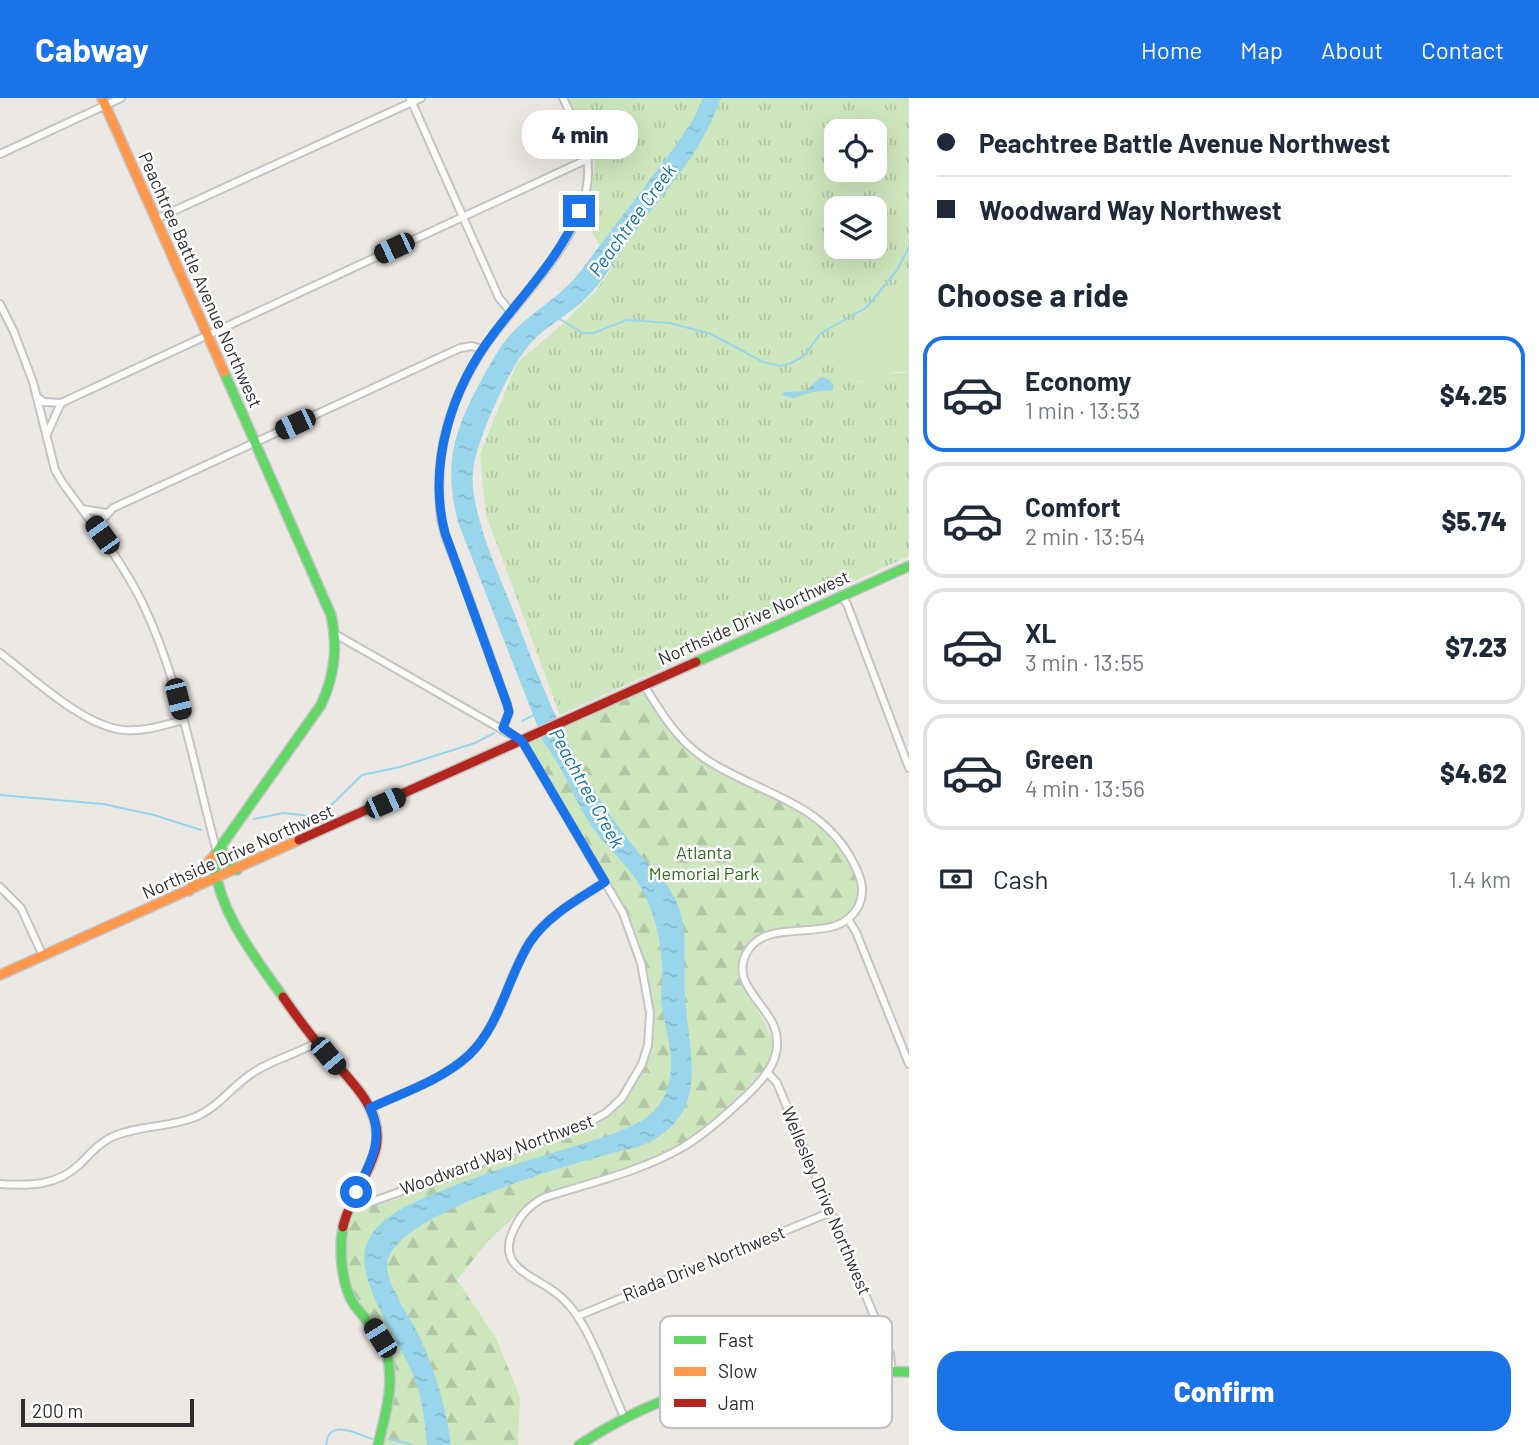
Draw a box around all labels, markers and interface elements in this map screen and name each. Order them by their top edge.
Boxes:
text: Cabway [35,29,149,69]
text: Home [1141,35,1202,64]
text: Map [1240,35,1283,64]
text: About [1321,35,1383,64]
text: Contact [1421,35,1504,64]
callout: 4 min [521,109,637,158]
map controls [824,119,887,259]
button: locate [824,119,887,182]
text: 4 min [552,120,608,148]
text: Peachtree Battle Avenue Northwest [979,127,1390,158]
street label: Peachtree Battle Avenue Northwest [134,148,267,411]
water label: Peachtree Creek [583,158,681,280]
text: Woodward Way Northwest [979,194,1282,225]
route end [563,195,595,227]
button: layers [824,196,887,259]
car [371,230,418,266]
text: Choose a ride [937,275,1129,313]
icon: car [941,363,1004,426]
text: Economy [1025,365,1131,396]
text: $4.25 [1440,379,1507,410]
text: 1 min · 13:53 [1025,396,1140,424]
car [272,406,319,442]
icon: car [941,489,1004,552]
text: Comfort [1025,491,1121,522]
text: $5.74 [1442,505,1507,536]
car [82,512,123,558]
text: 2 min · 13:54 [1025,522,1145,550]
street label: Northside Drive Northwest [654,565,853,669]
icon: car [941,615,1004,678]
text: XL [1025,617,1056,648]
text: $7.23 [1445,631,1507,662]
text: 3 min · 13:55 [1025,648,1144,676]
car [163,676,194,722]
water label: Peachtree Creek [545,724,630,852]
icon: car [941,741,1004,804]
text: Green [1025,743,1093,774]
text: $4.62 [1440,757,1507,788]
text: 4 min · 13:56 [1025,774,1145,802]
car [362,785,409,821]
street label: Northside Drive Northwest [138,799,337,903]
park label: Atlanta Memorial Park [649,841,759,884]
icon: cash [937,860,975,898]
text: Cash [993,863,1048,894]
text: 1.4 km [1449,865,1511,893]
car [307,1033,350,1079]
street label: Wellesley Drive Northwest [777,1103,877,1298]
street label: Woodward Way Northwest [397,1109,596,1199]
route start [340,1176,372,1208]
street label: Riada Drive Northwest [619,1220,788,1306]
car [360,1315,401,1361]
legend [660,1316,892,1428]
text: Fast [718,1328,754,1351]
button: Confirm [937,1351,1511,1431]
text: Slow [718,1359,757,1382]
text: Jam [718,1391,754,1414]
scale bar [21,1396,194,1428]
text: 200 m [32,1399,83,1422]

